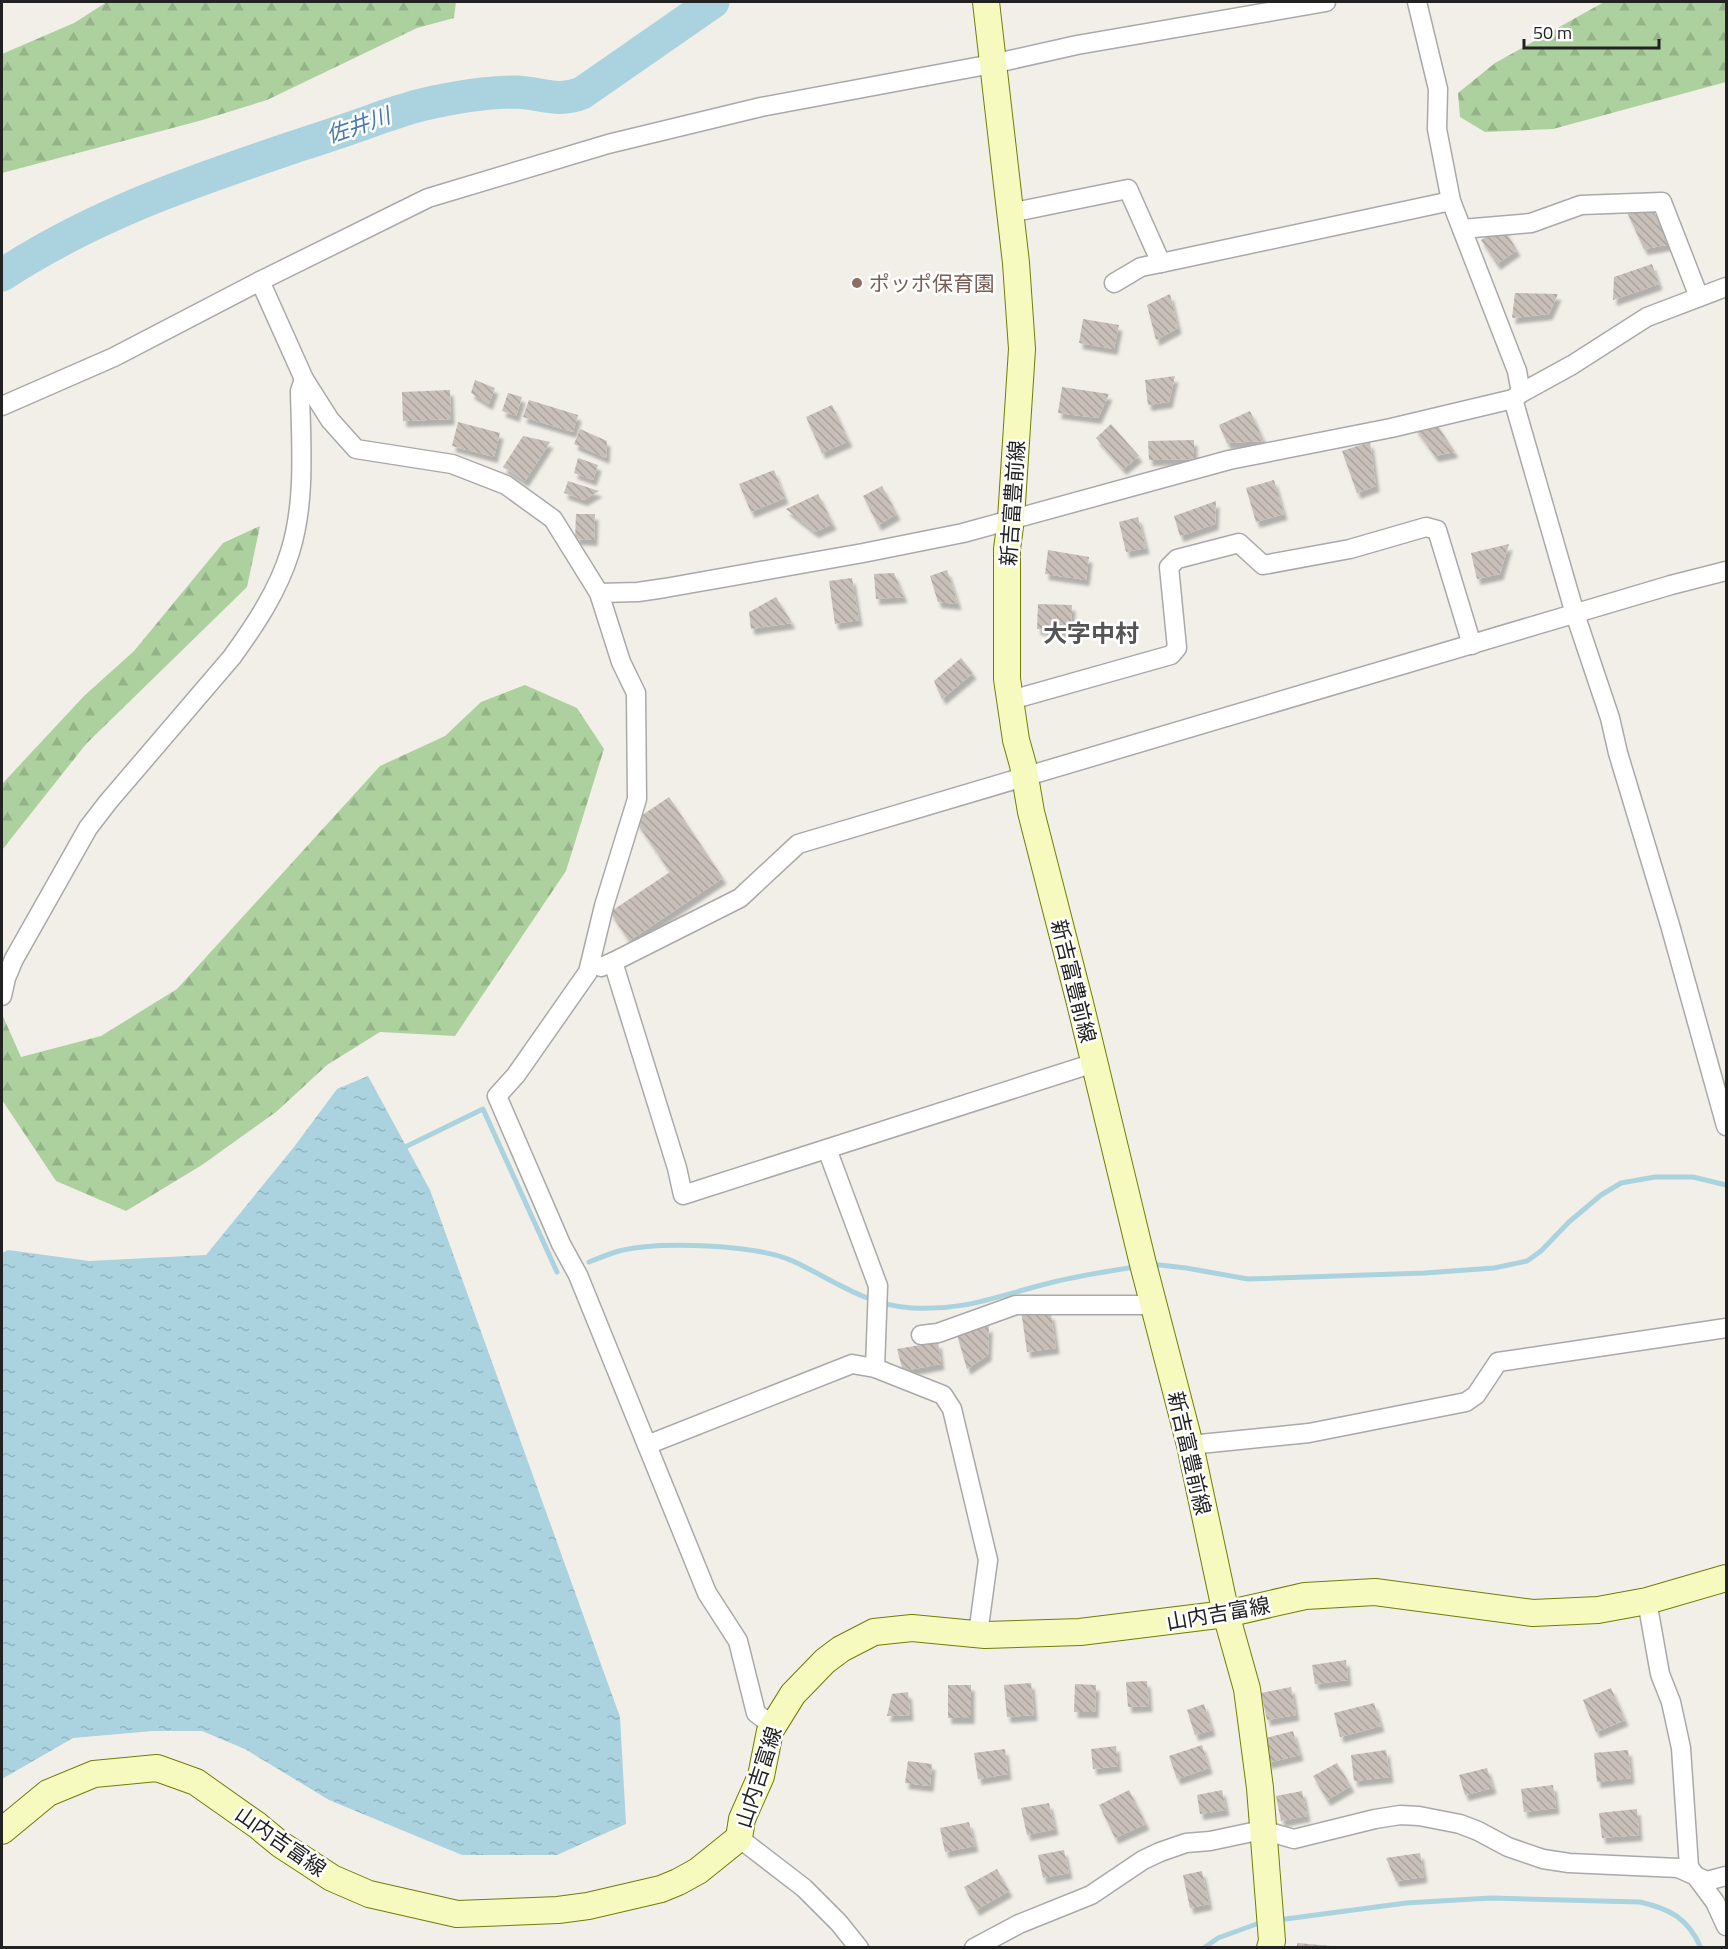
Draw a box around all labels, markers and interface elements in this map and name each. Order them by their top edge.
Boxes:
scale bar [1524,12,1659,50]
text: 50 m [1533,19,1572,46]
water label: 佐井川 [321,98,397,152]
place label: ポッポ保育園 [869,267,995,299]
marker: ポッポ保育園 [850,276,864,290]
street label: 新吉富豊前線 [992,439,1032,567]
district label: 大字中村 [1043,615,1139,651]
street label: 新吉富豊前線 [1043,916,1105,1046]
street label: 新吉富豊前線 [1160,1388,1220,1518]
street label: 山内吉富線 [1164,1588,1272,1638]
street label: 山内吉富線 [727,1722,789,1832]
street label: 山内吉富線 [229,1798,333,1884]

